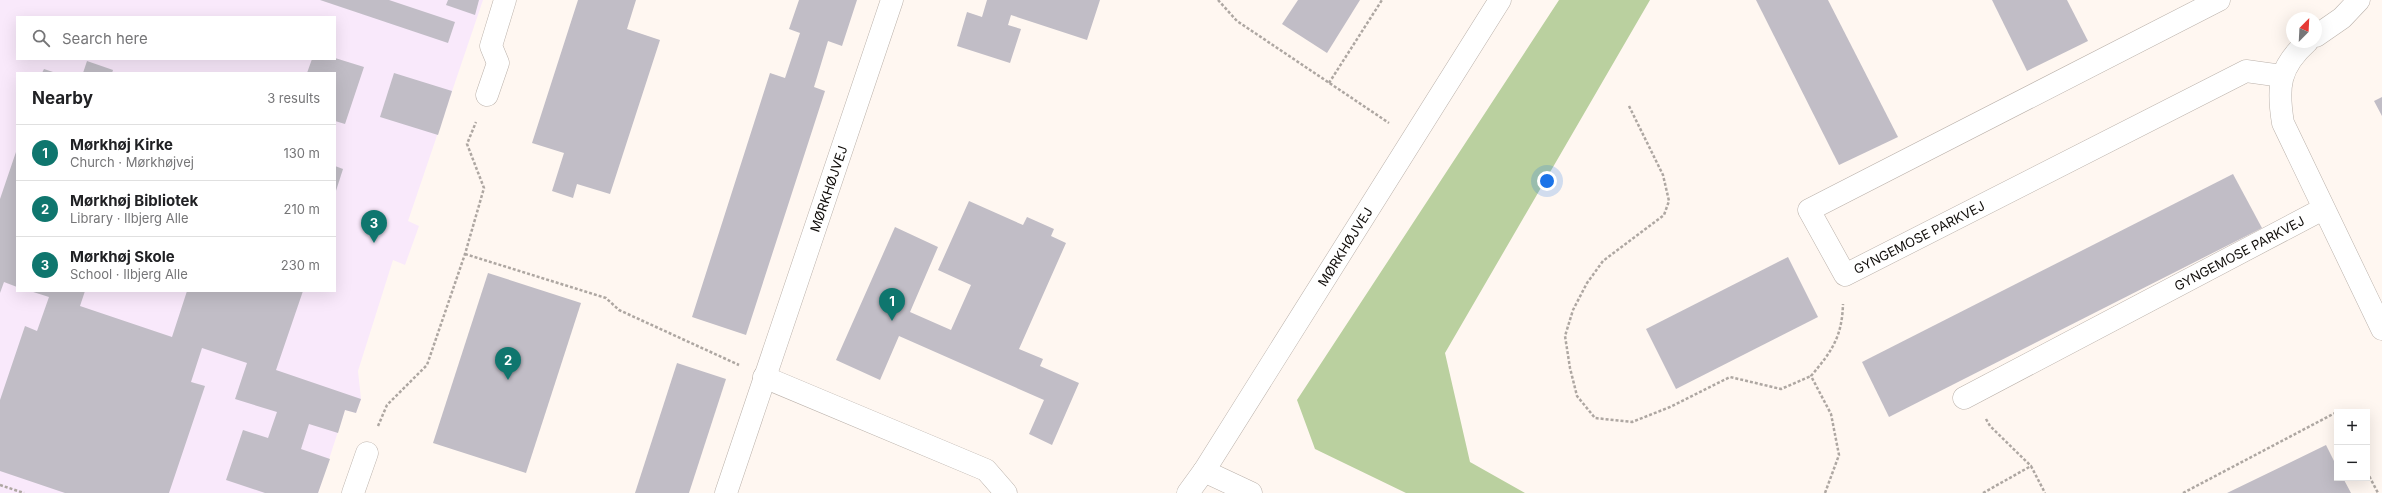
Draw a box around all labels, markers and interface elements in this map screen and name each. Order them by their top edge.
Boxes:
north arrow [2286,12,2322,48]
search box [16,16,336,60]
icon: search [30,27,52,49]
text: Search here [62,29,148,48]
text: Nearby [32,88,93,108]
text: 3 results [267,90,320,106]
text: Mørkhøj Kirke [70,135,173,154]
street label: MØRKHØJVEJ [806,144,850,234]
text: 1 [42,145,48,161]
text: 130 m [283,145,320,161]
text: Church · Mørkhøjvej [70,154,194,170]
your location [1537,171,1557,191]
text: Mørkhøj Bibliotek [70,191,198,210]
street label: GYNGEMOSE PARKVEJ [1851,197,1987,277]
text: 2 [41,201,49,217]
text: 210 m [284,201,320,217]
street label: MØRKHØJVEJ [1314,204,1376,289]
text: Library · Ilbjerg Alle [70,210,189,226]
pin: 3 [361,210,387,243]
street label: GYNGEMOSE PARKVEJ [2171,212,2307,294]
text: Mørkhøj Skole [70,247,175,266]
text: 3 [41,257,49,273]
text: 230 m [281,257,320,273]
text: School · Ilbjerg Alle [70,266,188,282]
pin: 1 [879,288,905,321]
pin: 2 [495,347,521,380]
map controls [2334,409,2370,481]
button: + [2334,409,2370,445]
button: − [2334,445,2370,481]

